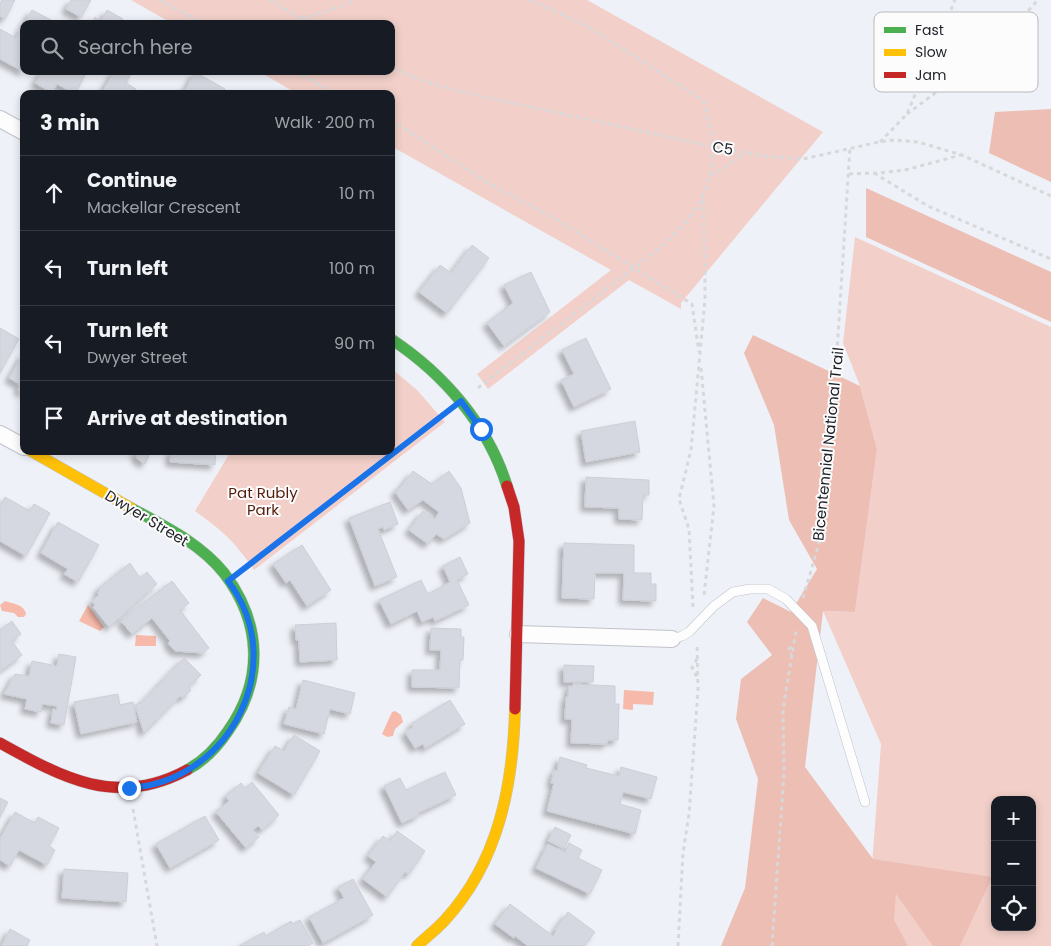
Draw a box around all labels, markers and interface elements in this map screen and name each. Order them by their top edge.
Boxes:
legend [874,12,1038,92]
search box [20,20,395,75]
text: Fast [915,20,944,40]
icon: search [38,34,66,62]
text: Search here [78,34,192,61]
text: Slow [915,42,948,62]
text: Jam [915,65,946,85]
text: 3 min [40,108,100,137]
text: Walk · 200 m [274,111,375,134]
street label: C5 [711,136,735,160]
text: Continue [87,167,177,194]
icon: ahead [40,179,68,207]
text: 10 m [339,182,375,205]
text: Mackellar Crescent [87,196,241,219]
icon: left [40,254,68,282]
text: Turn left [87,255,168,282]
text: 100 m [329,257,375,280]
text: Turn left [87,317,168,344]
icon: left [40,329,68,357]
text: 90 m [334,332,375,355]
text: Dwyer Street [87,346,187,369]
street label: Bicentennial National Trail [807,346,849,542]
icon: arrive [40,404,68,432]
text: Arrive at destination [87,405,288,432]
route start [470,418,493,441]
park label: Pat Rubly Park [228,482,298,520]
street label: Dwyer Street [101,485,193,551]
route end [118,777,141,800]
map controls [991,796,1036,931]
button: + [991,796,1036,841]
button: − [991,841,1036,886]
button: locate [991,886,1036,931]

